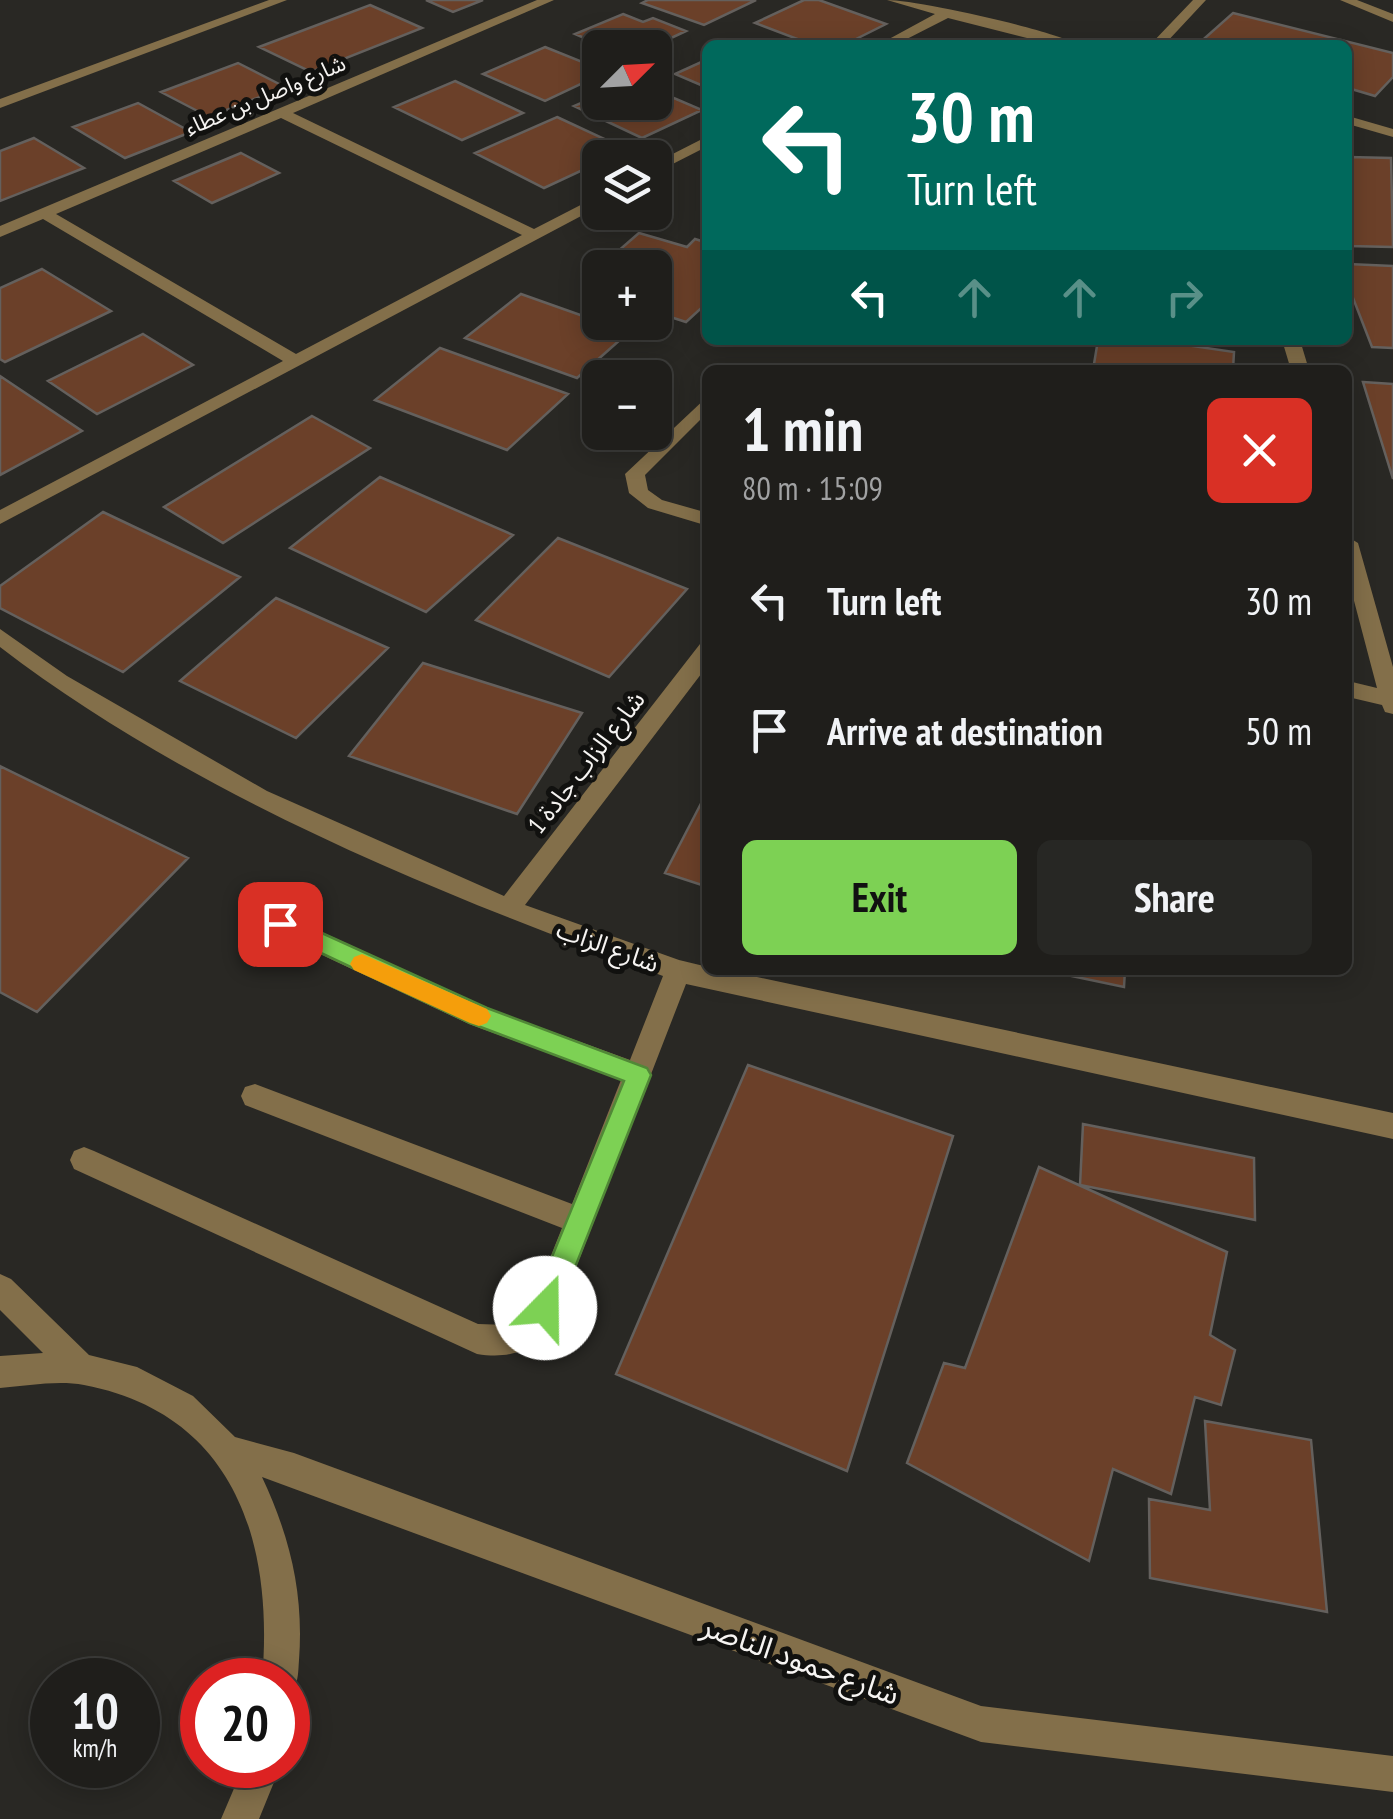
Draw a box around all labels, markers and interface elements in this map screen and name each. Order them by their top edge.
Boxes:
north arrow [582,30,672,120]
map controls [582,30,672,450]
street label: شارع واصل بن عطاء [180,49,351,144]
text: 30 m [907,71,1035,161]
icon: left [742,80,872,210]
button: layers [582,140,672,230]
text: Turn left [907,159,1037,217]
button: + [582,250,672,340]
icon: left [842,270,897,325]
icon: ahead [947,270,1002,325]
icon: ahead [1052,270,1107,325]
icon: right [1157,270,1212,325]
button: − [582,360,672,450]
text: 1 min [742,390,863,468]
button: close [1207,398,1312,503]
text: 80 m · 15:09 [742,467,883,509]
icon: left [742,573,797,628]
text: Turn left [827,576,941,625]
text: 30 m [1245,576,1312,625]
street label: شارع الزاب جادة 1 [520,684,654,842]
icon: arrive [742,703,797,758]
text: Arrive at destination [827,706,1103,755]
text: 50 m [1245,706,1312,755]
button: Exit [742,840,1017,955]
button: Share [1037,840,1312,955]
pin [238,882,323,967]
icon: arrive [253,897,308,952]
street label: شارع الزاب [551,913,664,982]
position arrow [493,1256,597,1360]
street label: شارع حمود الناصر [694,1605,905,1717]
speed limit sign: 20 [180,1658,310,1788]
text: 10 [71,1678,119,1743]
text: km/h [73,1732,117,1764]

